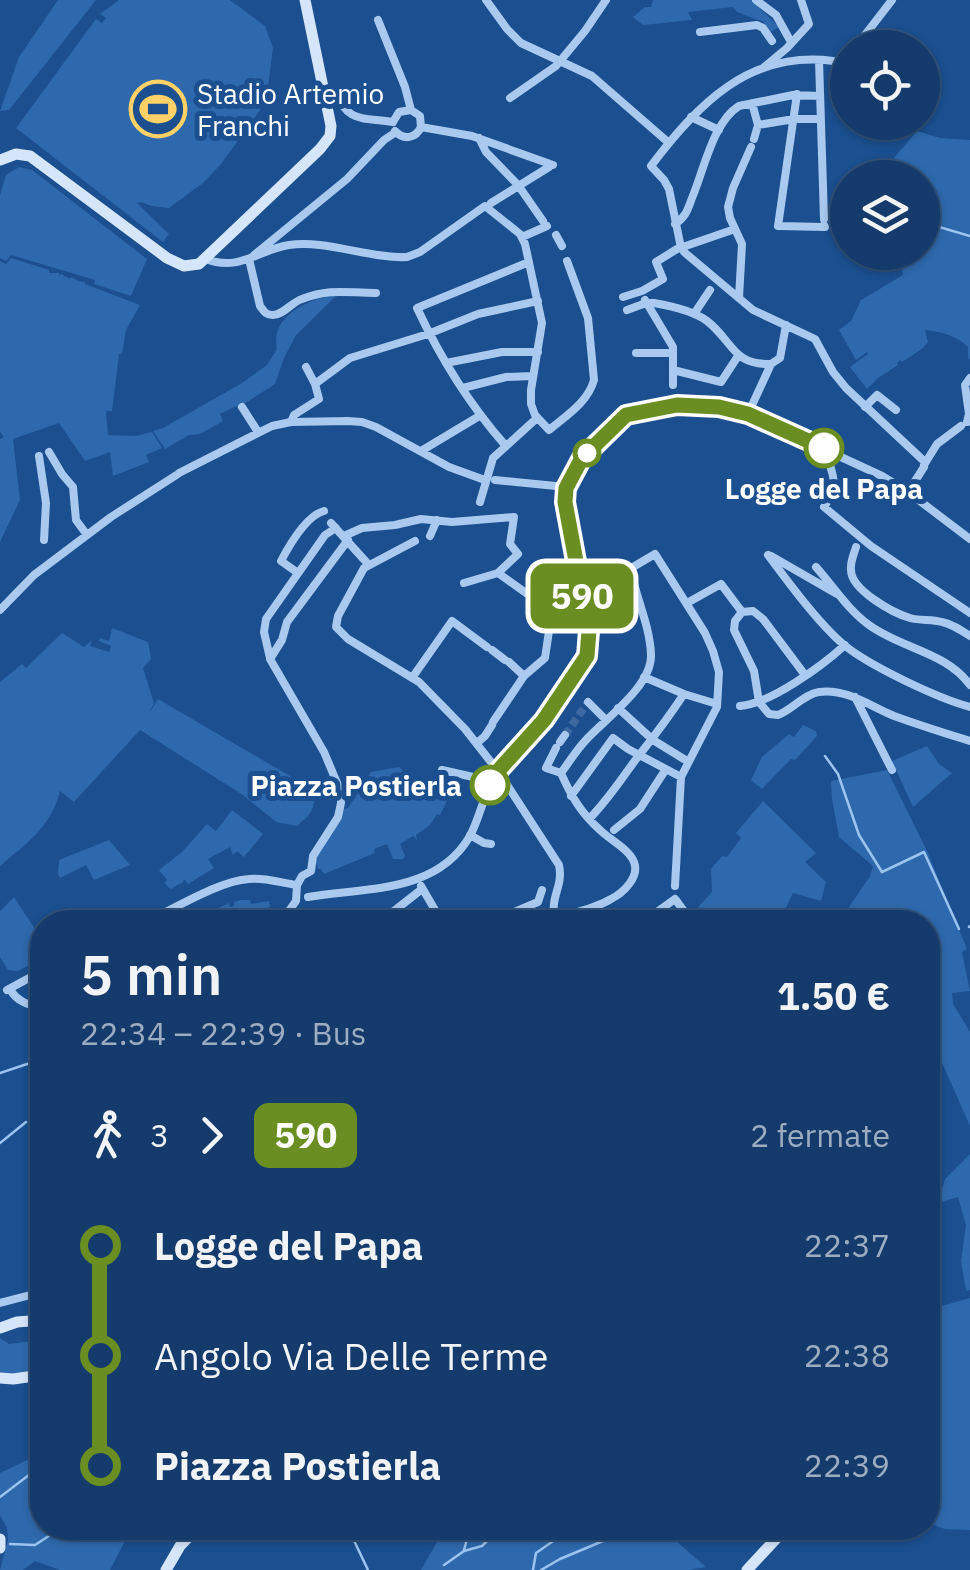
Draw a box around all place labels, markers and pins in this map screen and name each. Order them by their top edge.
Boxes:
place label: Stadio Artemio Franchi [197,75,384,144]
sports icon: Stadio Artemio Franchi [128,79,188,139]
marker: Logge del Papa [805,429,843,467]
unlabelled marker [574,440,600,466]
place label: Logge del Papa [725,470,923,507]
marker: Piazza Postierla [471,766,509,804]
place label: Piazza Postierla [250,767,462,804]

